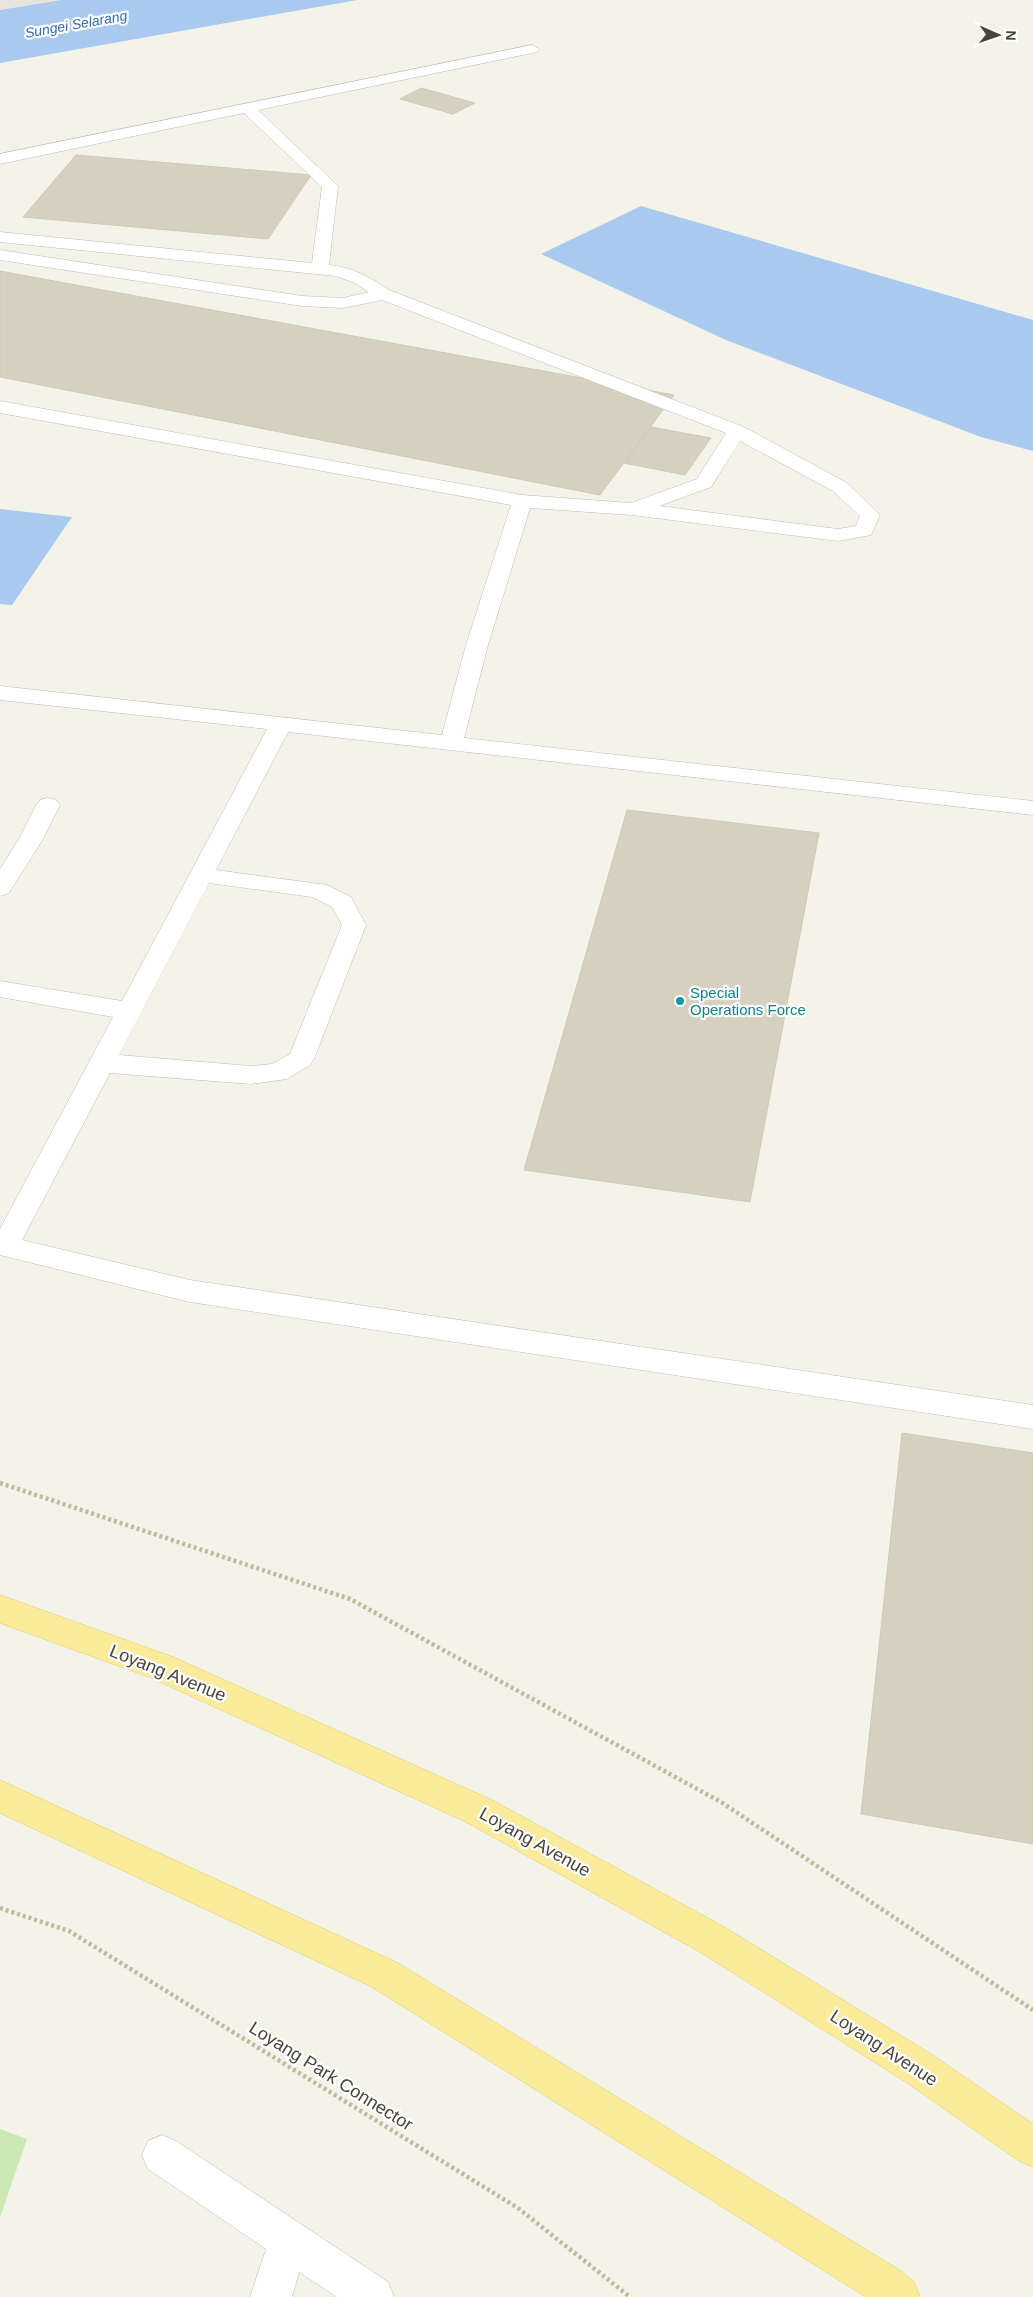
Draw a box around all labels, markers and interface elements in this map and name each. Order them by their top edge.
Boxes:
water label: Sungei Selarang [24,7,129,41]
north arrow [973,10,1023,60]
text: N [1003,30,1019,41]
place label: Special Operations Force [690,984,806,1018]
marker: Special Operations Force [674,995,686,1007]
street label: Loyang Avenue [107,1641,229,1705]
street label: Loyang Avenue [476,1803,594,1881]
street label: Loyang Avenue [827,2006,941,2090]
street label: Loyang Park Connector [246,2017,416,2135]

